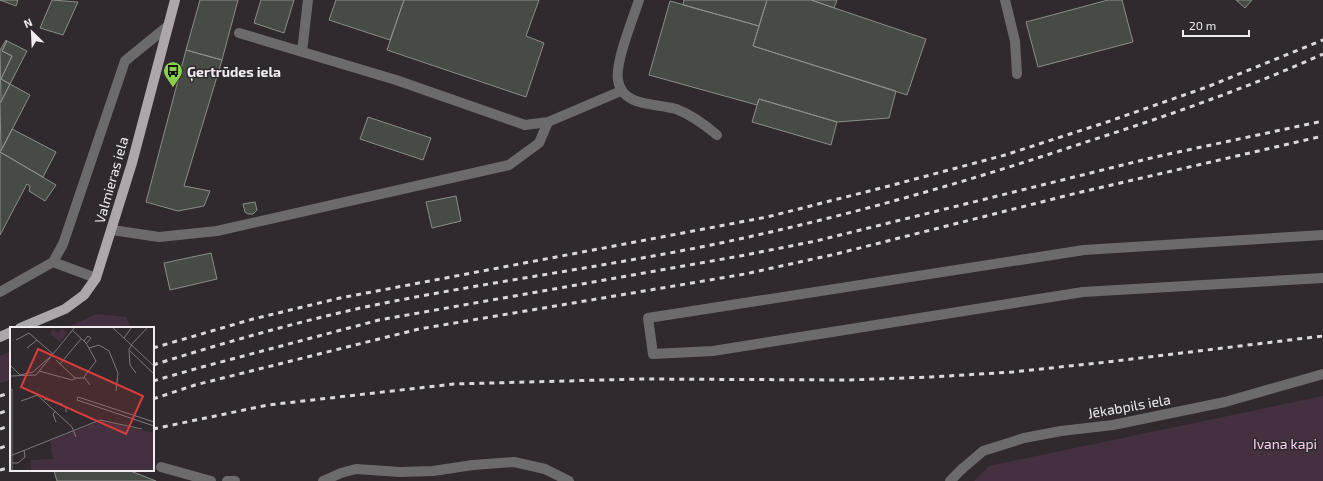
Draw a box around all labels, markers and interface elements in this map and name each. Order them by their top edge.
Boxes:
north arrow [12,12,52,52]
scale bar [1183,12,1249,38]
text: N [21,15,34,30]
text: 20 m [1189,18,1216,32]
bus stop icon: Ģertrūdes iela [162,60,184,88]
place label: Ģertrūdes iela [187,63,281,82]
street label: Valmieras iela [90,135,132,225]
inset map [10,327,154,471]
street label: Jēkabpils iela [1086,390,1172,422]
park label: Ivana kapi [1253,435,1317,452]

